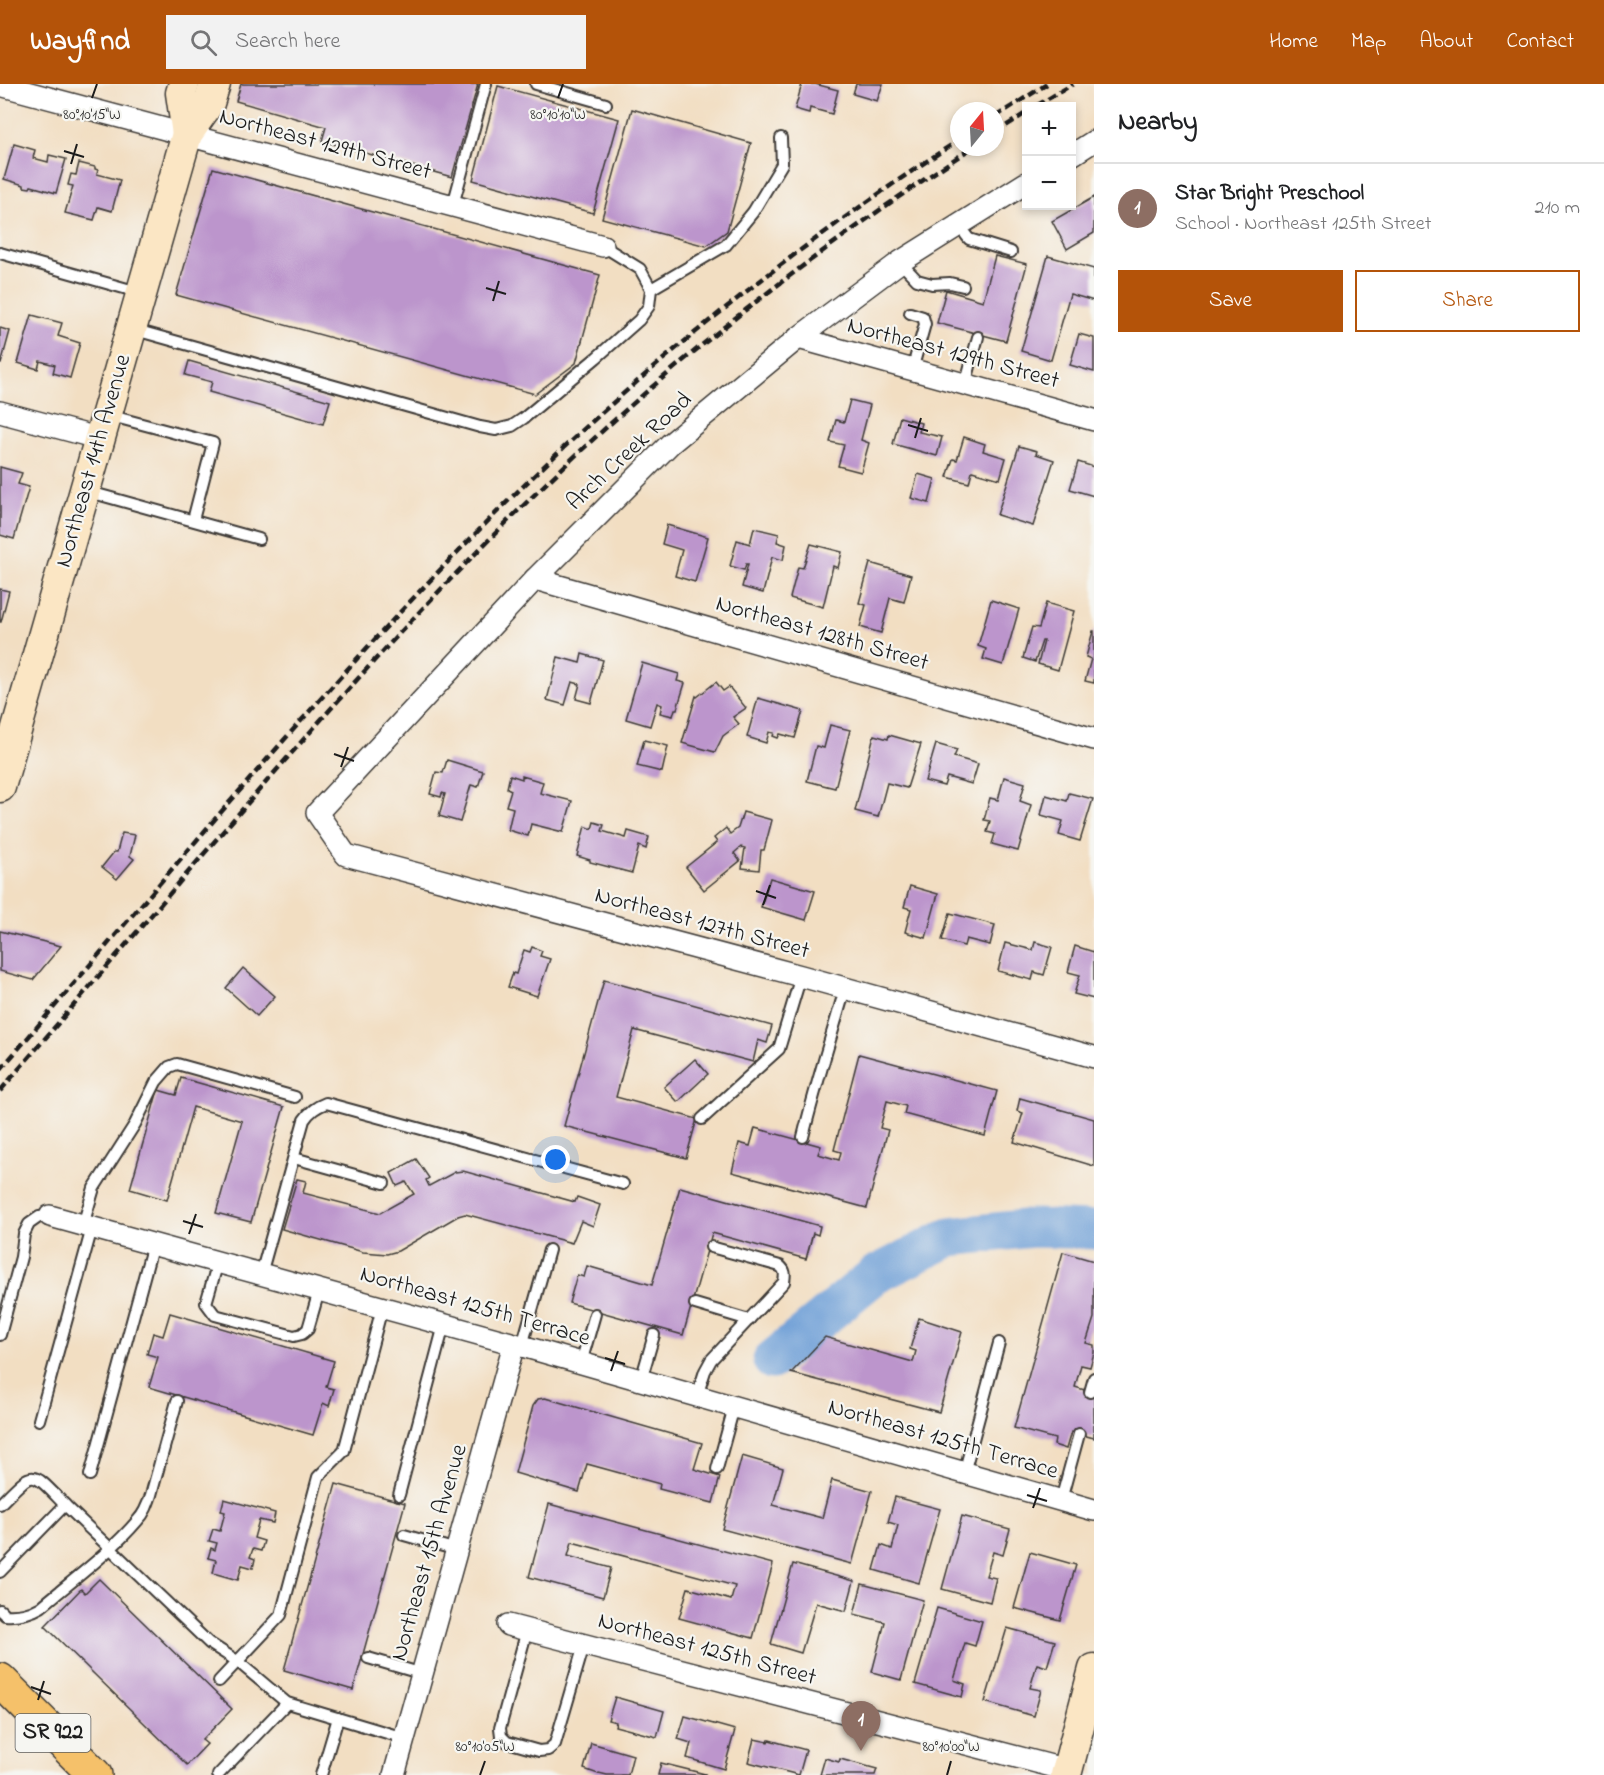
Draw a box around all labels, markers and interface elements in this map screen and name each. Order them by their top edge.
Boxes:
search box [166,15,586,69]
text: Wayfind [30,22,130,63]
icon: search [187,26,220,59]
text: Search here [235,26,340,58]
text: Home [1269,27,1318,57]
text: Map [1351,27,1386,57]
text: About [1419,27,1473,57]
text: Contact [1506,27,1574,57]
street label: Northeast 129th Street [215,100,435,190]
north arrow [950,102,1004,156]
map controls [1022,102,1076,210]
button: + [1022,102,1076,156]
text: 80°10'15"W [63,104,121,126]
text: 80°10'10"W [530,104,586,126]
text: Nearby [1118,104,1197,142]
button: − [1022,156,1076,210]
text: Star Bright Preschool [1175,178,1364,210]
text: 1 [1134,194,1141,223]
text: 210 m [1535,194,1580,223]
text: School · Northeast 125th Street [1175,210,1431,239]
button: Save [1118,270,1343,332]
button: Share [1355,270,1580,332]
street label: Northeast 129th Street [843,309,1063,399]
street label: Northeast 14th Avenue [47,350,141,572]
street label: Arch Creek Road [559,384,701,520]
street label: Northeast 128th Street [711,587,933,681]
street label: Northeast 127th Street [591,879,813,969]
your location [541,1145,570,1174]
street label: Northeast 125th Terrace [356,1257,594,1357]
street label: Northeast 125th Terrace [824,1390,1062,1490]
street label: Northeast 15th Avenue [382,1440,478,1666]
street label: Northeast 125th Street [594,1604,820,1696]
pin: 1 [842,1702,880,1751]
road number: SR 922 [16,1714,90,1752]
text: 80°10'05"W [455,1736,515,1758]
text: 80°10'00"W [922,1736,980,1758]

